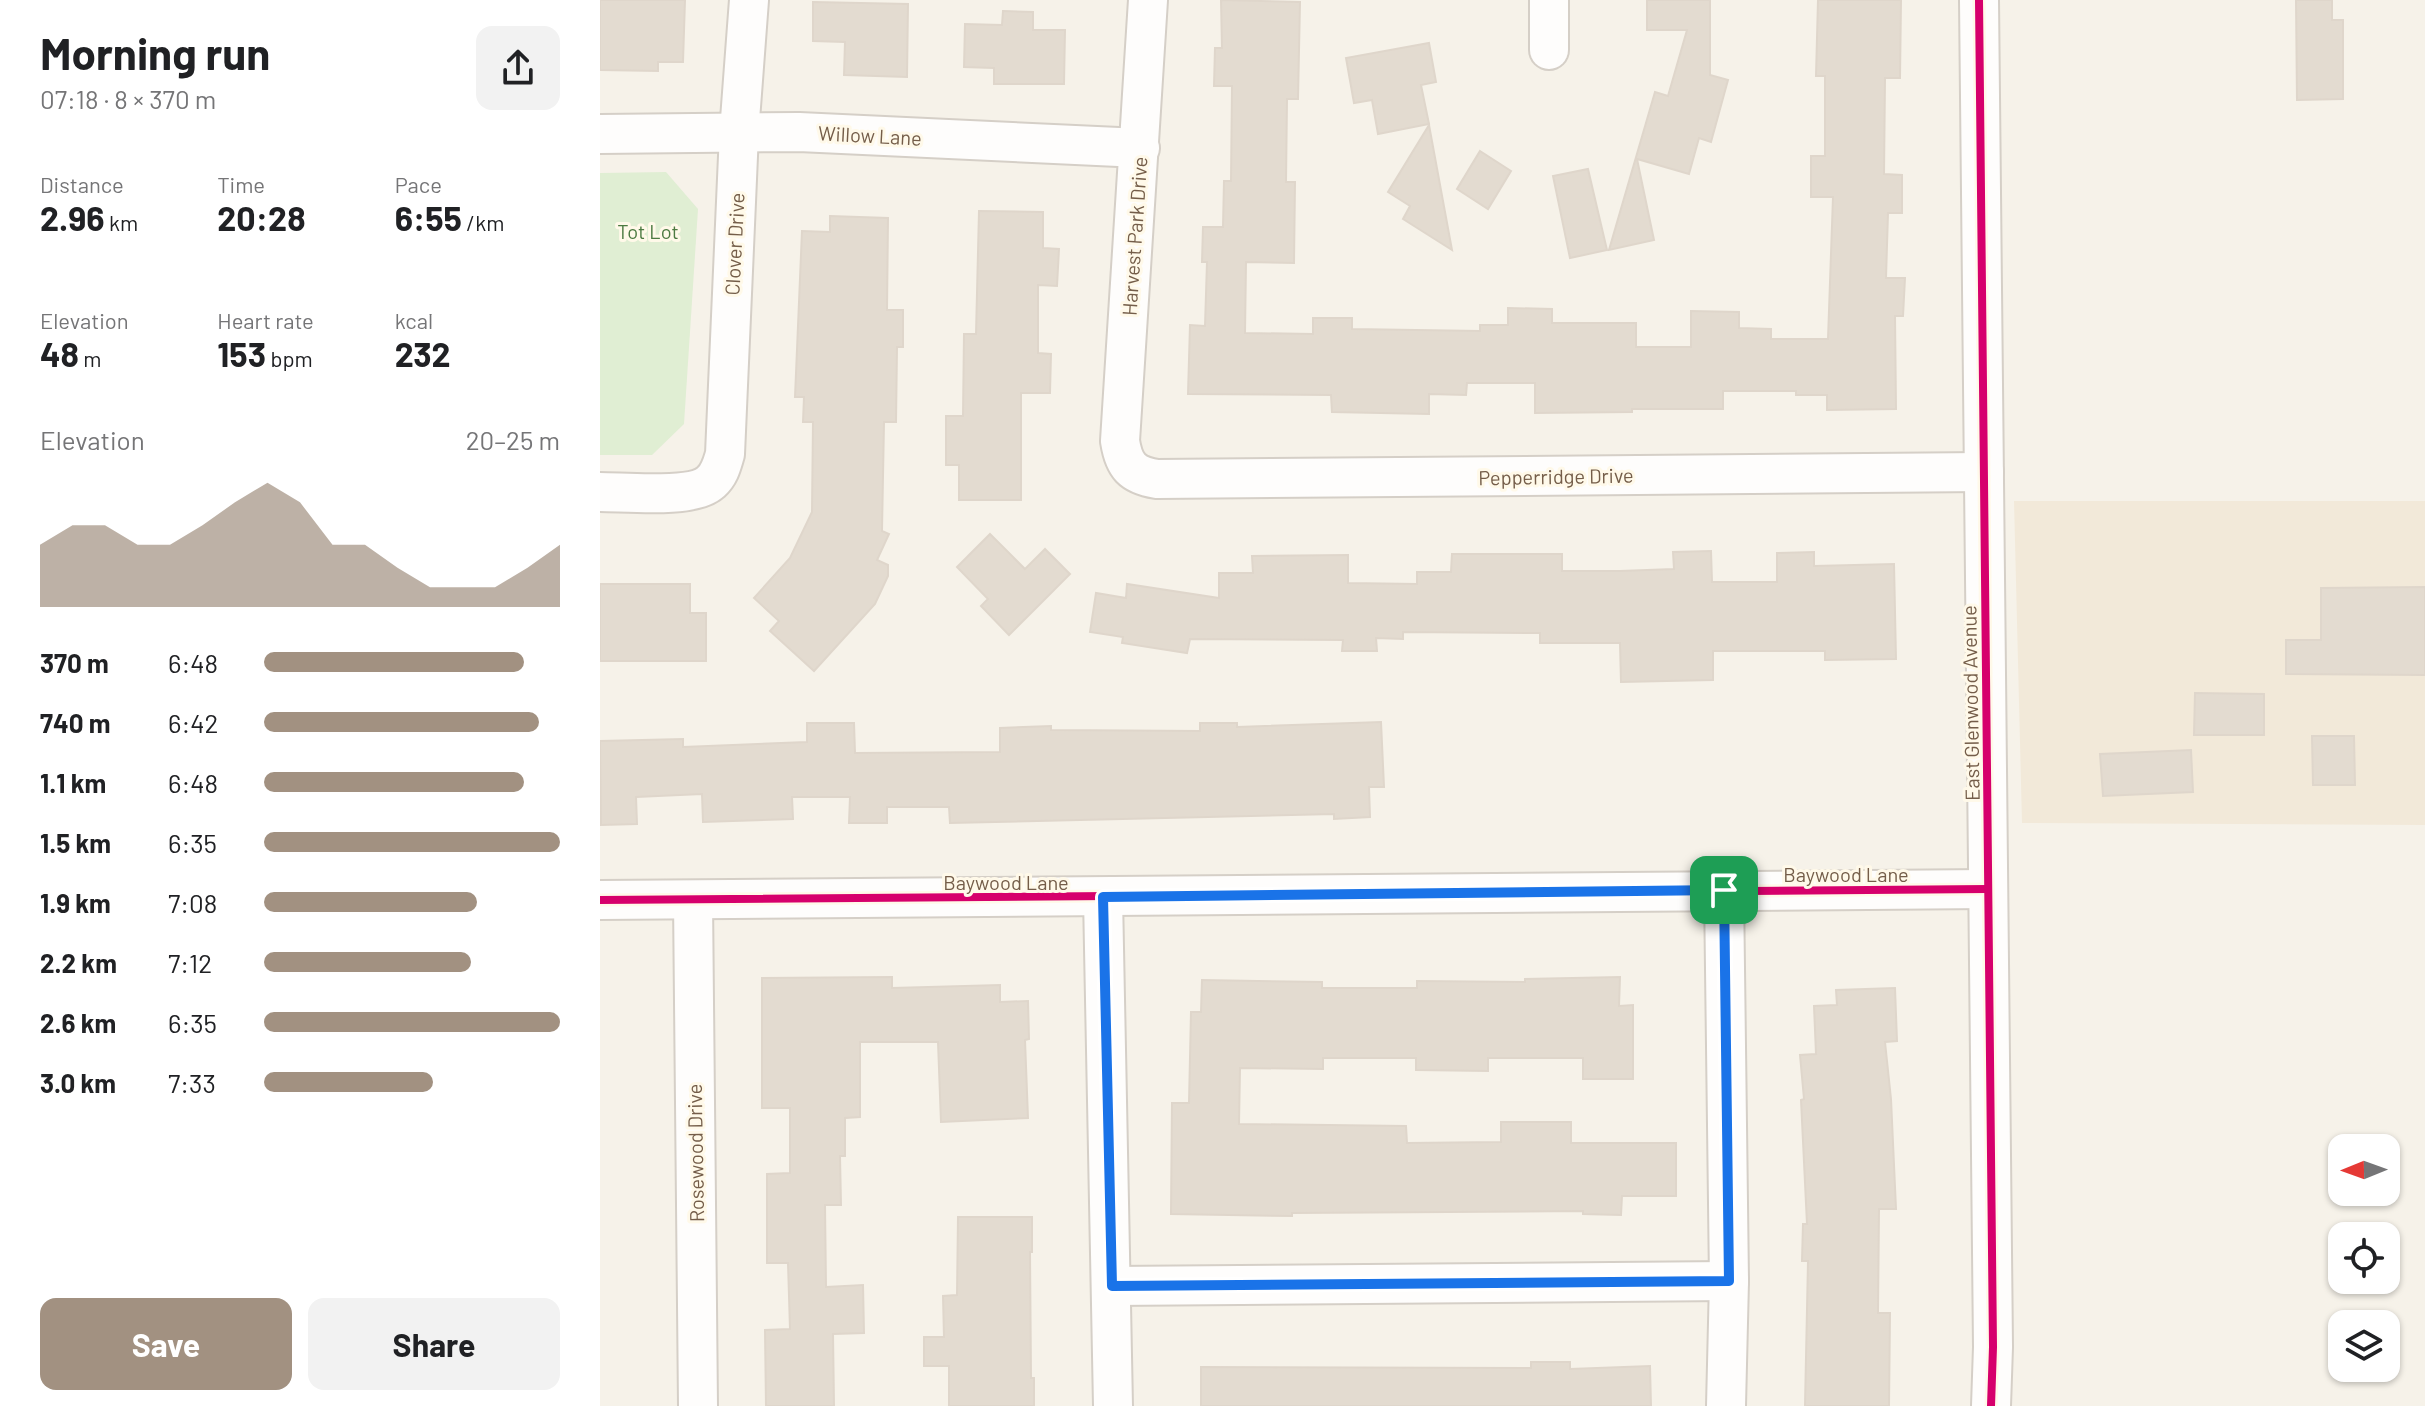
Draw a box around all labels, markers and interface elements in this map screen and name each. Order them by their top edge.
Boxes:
text: Morning run [40,26,270,79]
button: share [476,26,560,110]
text: 07:18 · 8 × 370 m [40,83,216,114]
street label: Willow Lane [818,120,922,150]
street label: Harvest Park Drive [1116,156,1152,316]
text: Distance [40,171,124,197]
text: Time [217,171,265,197]
text: Pace [395,171,442,197]
street label: Clover Drive [719,192,749,296]
text: 2.96 [40,197,105,238]
text: 20:28 [217,197,306,238]
text: 6:55 [395,197,462,238]
text: km [105,209,138,235]
text: /km [462,209,504,235]
park label: Tot Lot [617,219,679,243]
text: Elevation [40,307,129,333]
text: Heart rate [217,307,314,333]
text: kcal [395,307,433,333]
text: 48 [40,333,79,374]
text: 153 [217,333,266,374]
text: 232 [395,333,451,374]
text: m [79,345,102,371]
text: bpm [266,345,313,371]
text: Elevation [40,424,145,455]
text: 20–25 m [466,424,560,455]
street label: Pepperridge Drive [1478,463,1634,489]
street label: East Glenwood Avenue [1956,605,1984,801]
text: 370 m [40,647,109,678]
text: 6:48 [168,647,218,678]
text: 740 m [40,707,110,738]
text: 6:42 [168,707,218,738]
text: 1.1 km [40,767,106,798]
text: 6:48 [168,767,218,798]
text: 1.5 km [40,827,111,858]
text: 6:35 [168,827,217,858]
pin [1690,856,1758,924]
street label: Baywood Lane [1783,862,1909,886]
icon: arrive [1702,868,1746,912]
street label: Baywood Lane [943,870,1069,894]
text: 1.9 km [40,887,111,918]
text: 7:08 [168,887,217,918]
text: 2.2 km [40,947,117,978]
text: 7:12 [168,947,212,978]
text: 2.6 km [40,1007,116,1038]
text: 6:35 [168,1007,217,1038]
text: 3.0 km [40,1067,116,1098]
text: 7:33 [168,1067,216,1098]
street label: Rosewood Drive [682,1084,708,1222]
north arrow [2328,1134,2400,1206]
map controls [2328,1134,2400,1382]
button: locate [2328,1222,2400,1294]
button: Save [40,1298,292,1390]
button: Share [308,1298,560,1390]
button: layers [2328,1310,2400,1382]

